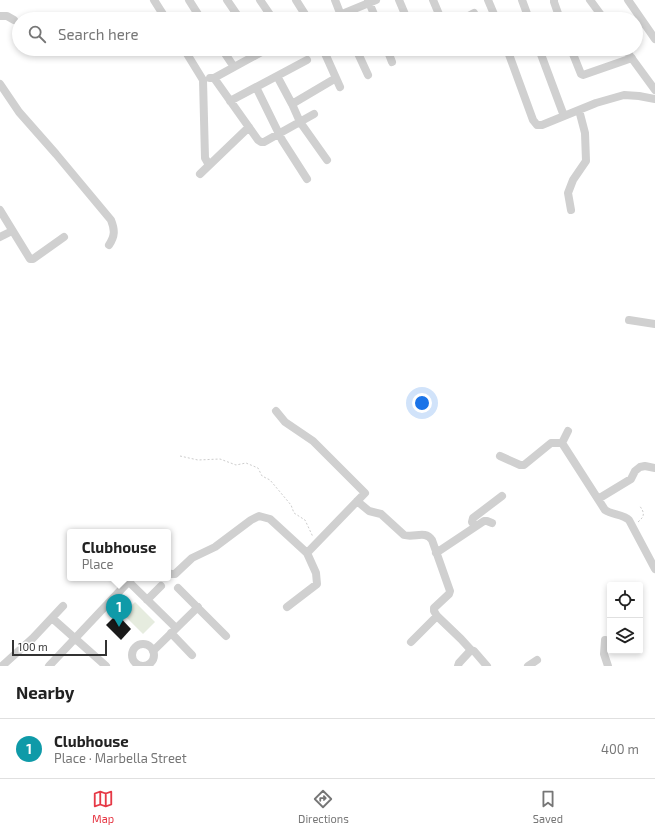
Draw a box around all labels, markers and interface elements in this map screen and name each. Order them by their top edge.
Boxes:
search box [12,12,643,56]
icon: search [26,23,48,45]
text: Search here [58,25,139,43]
your location [412,393,432,413]
popup [67,529,171,581]
text: Clubhouse [82,538,156,556]
text: Place [82,556,114,572]
map controls [607,582,643,654]
button: locate [607,582,643,618]
pin: 1 [106,594,132,627]
button: layers [607,618,643,654]
scale bar [12,638,107,657]
text: 100 m [18,640,48,653]
text: Nearby [16,682,74,702]
text: Clubhouse [54,732,129,750]
text: 1 [26,741,32,757]
text: 400 m [601,741,639,757]
text: Place · Marbella Street [54,750,187,766]
tab: Map [92,788,114,825]
tab: Directions [298,788,349,825]
tab: Saved [533,788,563,825]

